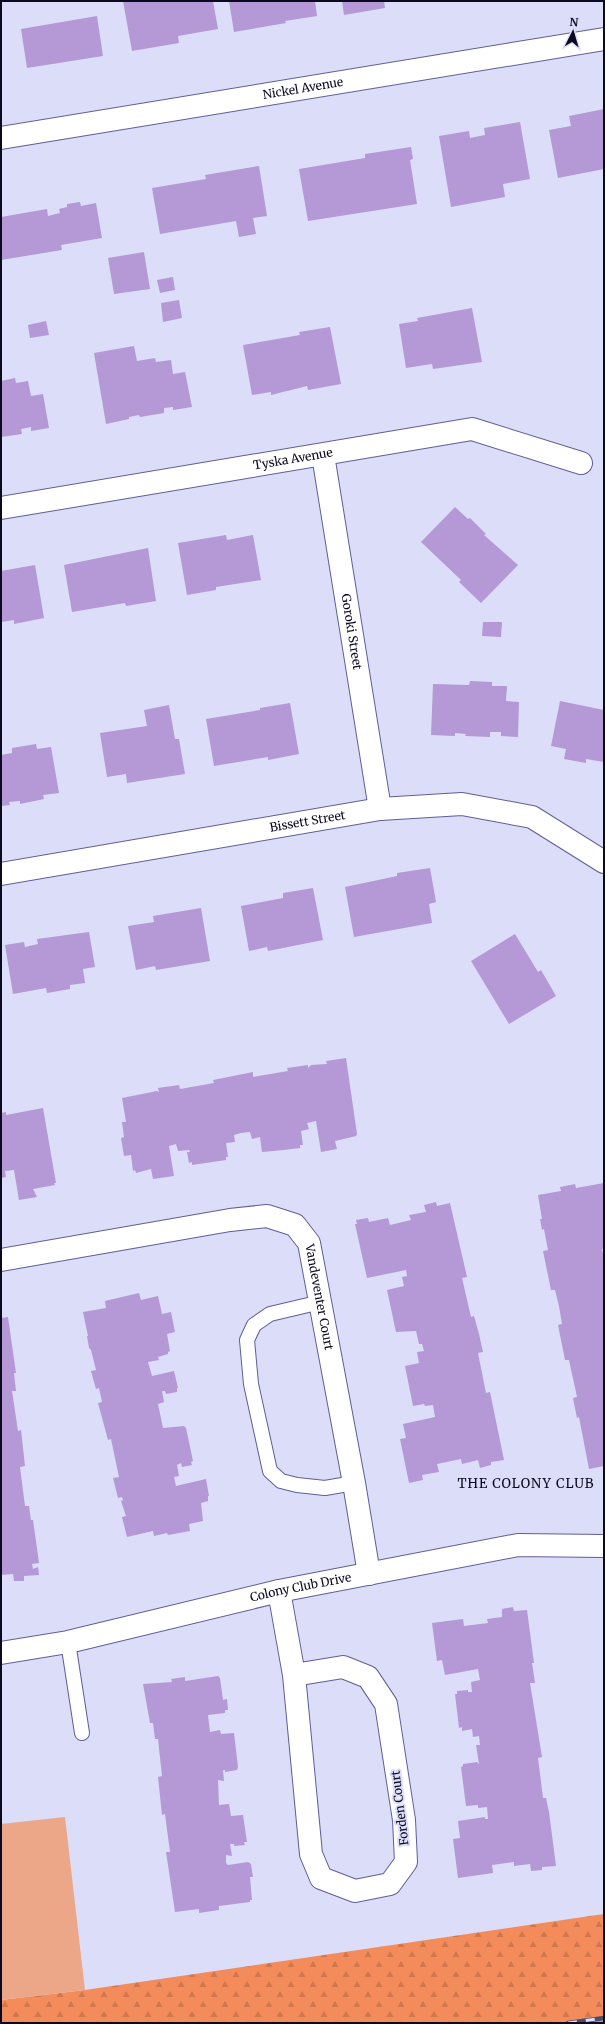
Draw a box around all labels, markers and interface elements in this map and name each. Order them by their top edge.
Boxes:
north arrow [553,12,593,52]
text: N [569,15,579,29]
street label: Nickel Avenue [262,74,344,102]
street label: Tyska Avenue [252,445,334,473]
street label: Goroki Street [338,593,366,671]
street label: Bissett Street [268,807,347,835]
street label: Vandeventer Court [302,1242,337,1352]
district label: THE COLONY CLUB [457,1475,595,1492]
street label: Colony Club Drive [249,1569,352,1605]
street label: Forden Court [387,1769,412,1846]

